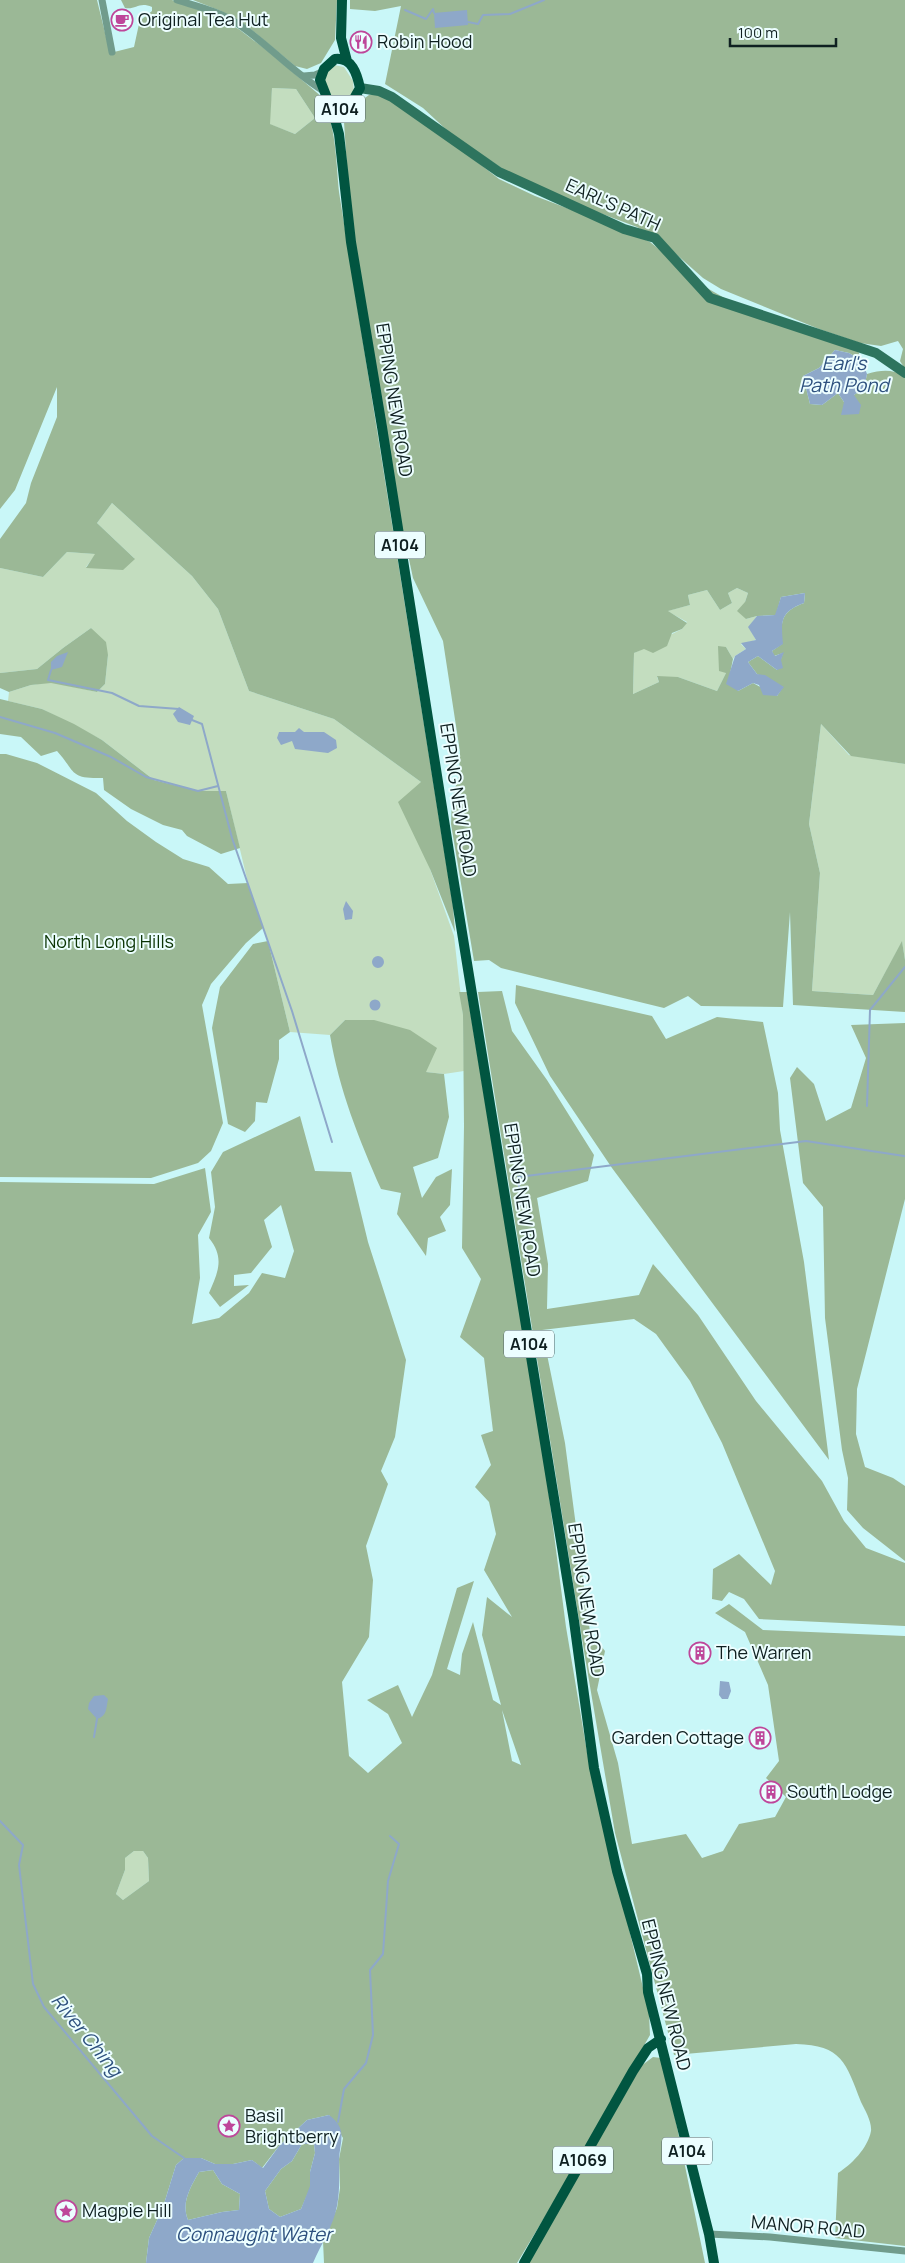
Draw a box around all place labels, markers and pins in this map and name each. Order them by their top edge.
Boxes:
place label: Original Tea Hut [138,7,269,31]
cafe icon: Original Tea Hut [110,8,134,32]
place label: Robin Hood [377,29,472,53]
restaurant icon: Robin Hood [349,30,373,54]
place label: The Warren [716,1640,811,1664]
building icon: The Warren [688,1641,712,1665]
place label: Garden Cottage [612,1725,744,1749]
building icon: Garden Cottage [748,1726,772,1750]
place label: South Lodge [787,1779,893,1803]
building icon: South Lodge [759,1780,783,1804]
place label: Basil Brightberry [245,2103,339,2148]
place icon: Basil Brightberry [217,2114,241,2138]
place label: Magpie Hill [82,2198,172,2222]
place icon: Magpie Hill [54,2199,78,2223]

